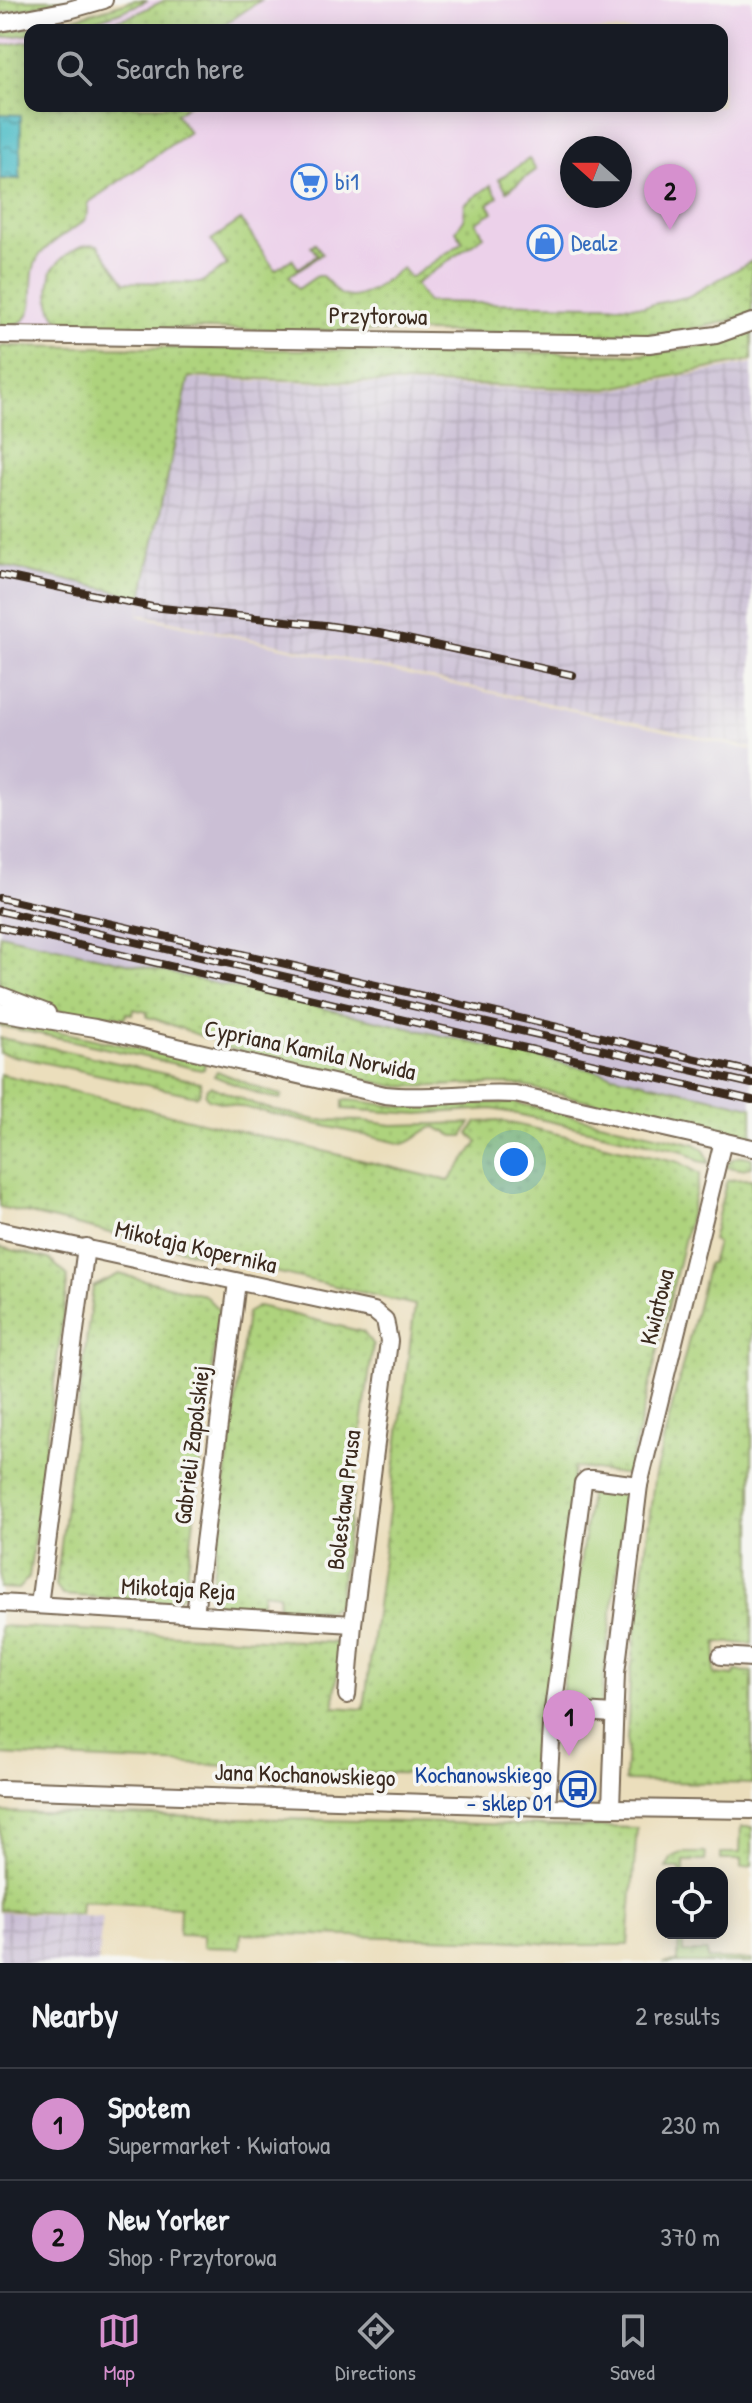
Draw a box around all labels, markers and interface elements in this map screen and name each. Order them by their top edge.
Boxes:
search box [24,24,728,112]
icon: search [52,46,96,90]
text: Search here [116,48,244,88]
north arrow [560,136,632,208]
supermarket icon: bi1 [290,163,328,201]
pin: 2 [644,164,696,230]
place label: bi1 [335,165,359,197]
shop icon: Dealz [526,224,564,262]
place label: Dealz [571,226,618,258]
street label: Przytorowa [328,298,428,332]
street label: Cypriana Kamila Norwida [202,1011,419,1087]
your location [494,1142,534,1182]
street label: Mikołaja Kopernika [112,1212,280,1280]
street label: Kwiatowa [631,1266,681,1348]
street label: Gabrieli Zapolskiej [165,1364,217,1526]
street label: Bolesława Prusa [319,1428,367,1572]
street label: Mikołaja Reja [120,1569,236,1607]
pin: 1 [543,1690,595,1756]
street label: Jana Kochanowskiego [214,1755,396,1793]
place label: Kochanowskiego - sklep 01 [415,1758,552,1818]
bus stop icon: Kochanowskiego - sklep 01 [559,1770,597,1808]
map controls [656,1867,728,1939]
button: locate [656,1867,728,1939]
text: Nearby [32,1992,118,2038]
text: 2 results [635,1998,720,2033]
text: Społem [108,2087,190,2127]
text: 1 [53,2107,63,2142]
text: 230 m [661,2107,720,2142]
text: Supermarket · Kwiatowa [108,2127,330,2162]
text: New Yorker [108,2199,230,2239]
text: 2 [52,2219,64,2254]
text: 370 m [660,2219,720,2254]
text: Shop · Przytorowa [108,2239,276,2274]
tab: Map [97,2309,141,2387]
tab: Directions [335,2309,416,2387]
tab: Saved [610,2309,655,2387]

